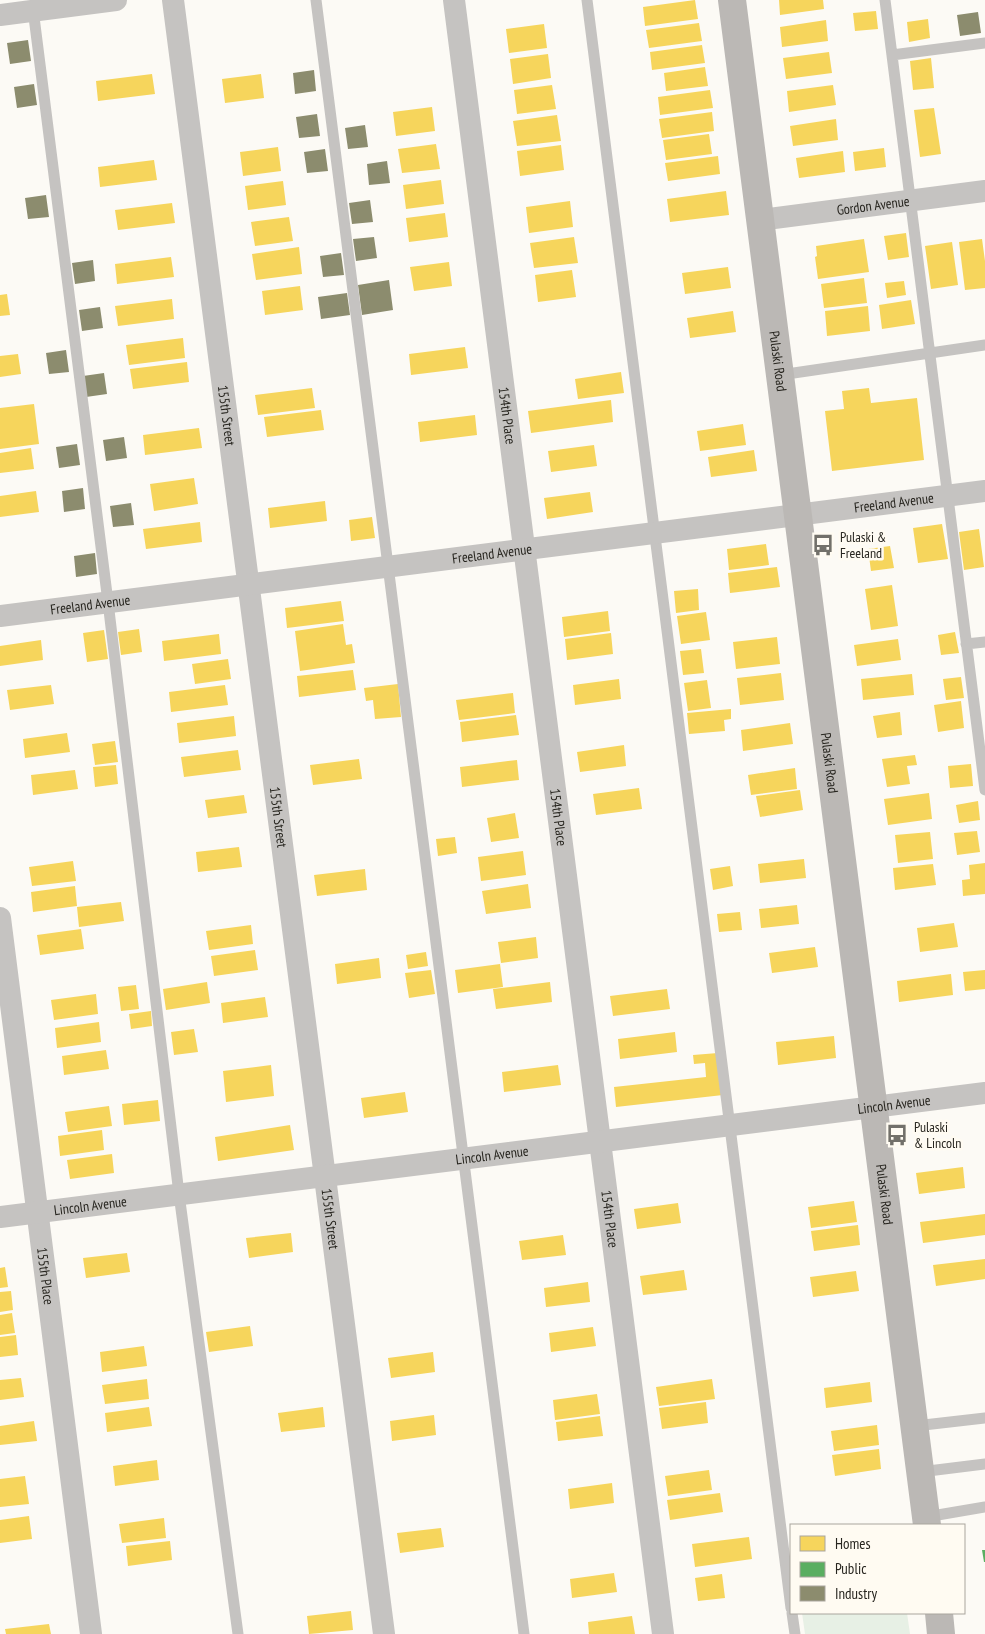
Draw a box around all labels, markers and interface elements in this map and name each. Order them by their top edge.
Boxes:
street label: Gordon Avenue [836,192,911,219]
street label: Pulaski Road [765,330,791,392]
street label: 155th Street [214,384,240,447]
street label: 154th Place [495,386,520,446]
street label: Freeland Avenue [853,489,935,517]
place label: Pulaski & Freeland [840,528,886,562]
bus stop icon: Pulaski & Freeland [810,532,836,558]
street label: Freeland Avenue [451,540,533,568]
street label: Freeland Avenue [49,591,131,619]
street label: Pulaski Road [817,731,842,794]
street label: 155th Street [266,786,291,849]
street label: 154th Place [546,788,571,847]
street label: Lincoln Avenue [856,1091,932,1118]
place label: Pulaski & Lincoln [914,1118,961,1152]
bus stop icon: Pulaski & Lincoln [884,1122,910,1148]
street label: Lincoln Avenue [455,1142,530,1169]
street label: Pulaski Road [872,1163,898,1226]
street label: 155th Street [318,1187,343,1250]
street label: 154th Place [597,1189,623,1249]
street label: Lincoln Avenue [53,1192,128,1219]
street label: 155th Place [33,1246,58,1306]
legend [790,1524,965,1614]
text: Homes [835,1534,871,1553]
text: Public [835,1559,867,1578]
text: Industry [835,1584,877,1603]

